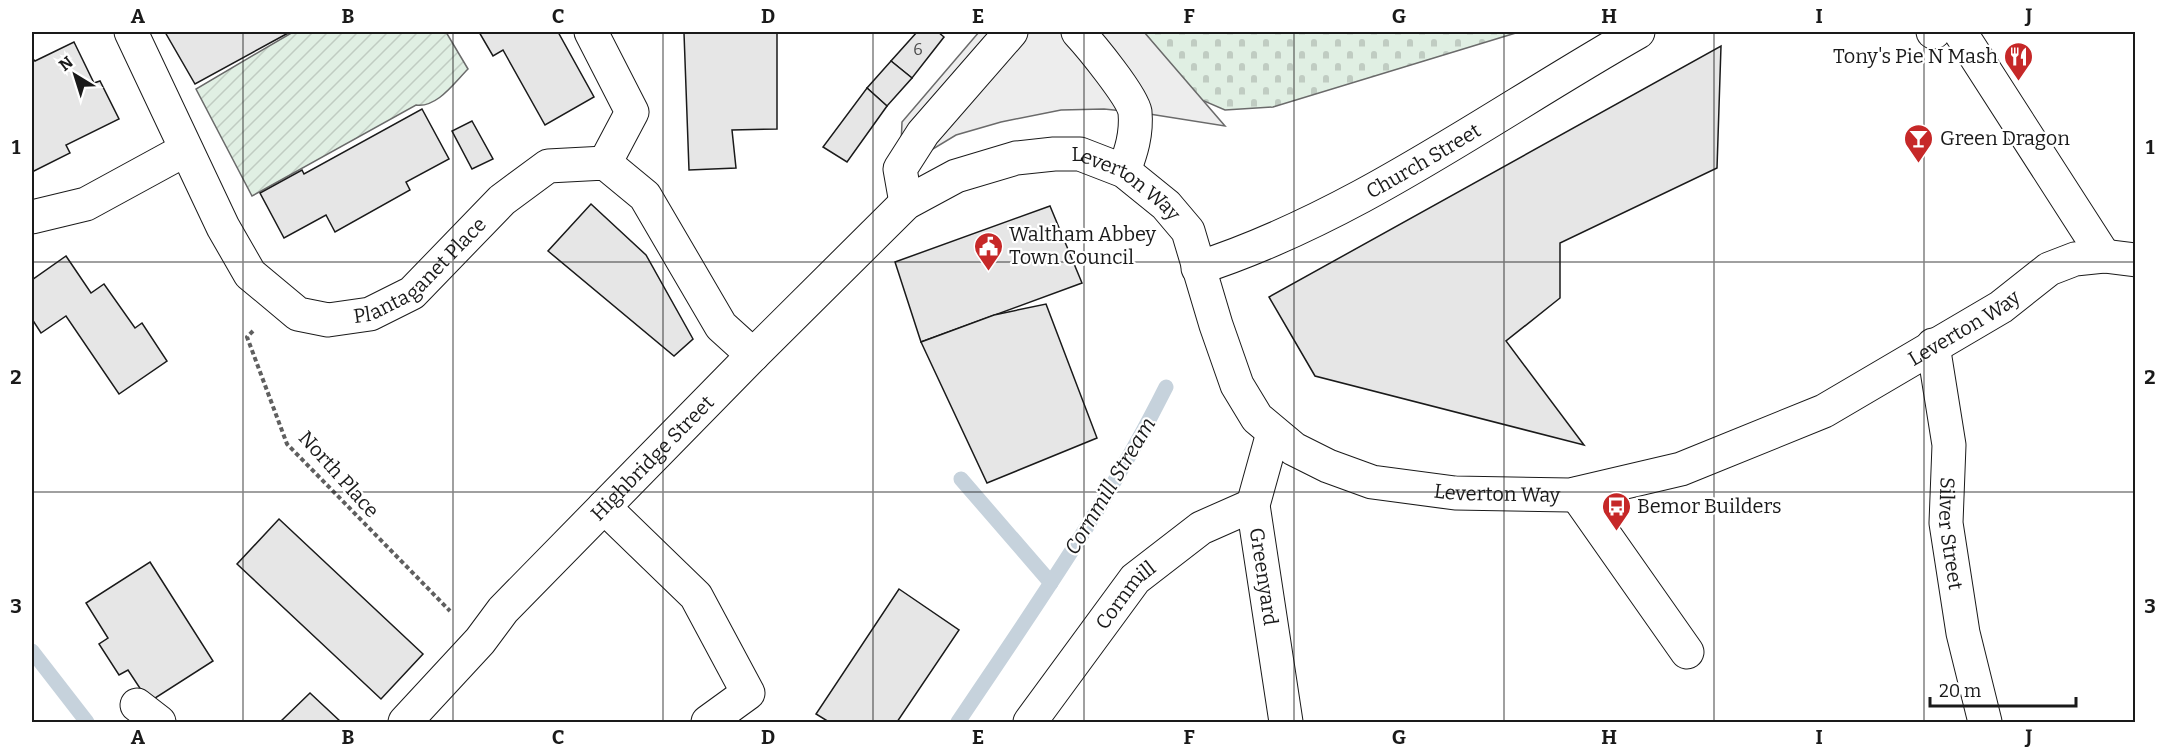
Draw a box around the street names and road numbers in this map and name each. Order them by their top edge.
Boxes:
street label: Church Street [1362,118,1485,204]
street label: Leverton Way [1071,142,1186,226]
street label: Plantaganet Place [352,212,491,328]
street label: Leverton Way [1904,284,2025,371]
street label: Highbridge Street [586,390,719,525]
street label: North Place [294,426,384,522]
street label: Silver Street [1934,477,1968,591]
street label: Leverton Way [1433,478,1561,507]
street label: Greenyard [1245,526,1283,627]
street label: Cornmill [1090,556,1160,634]

